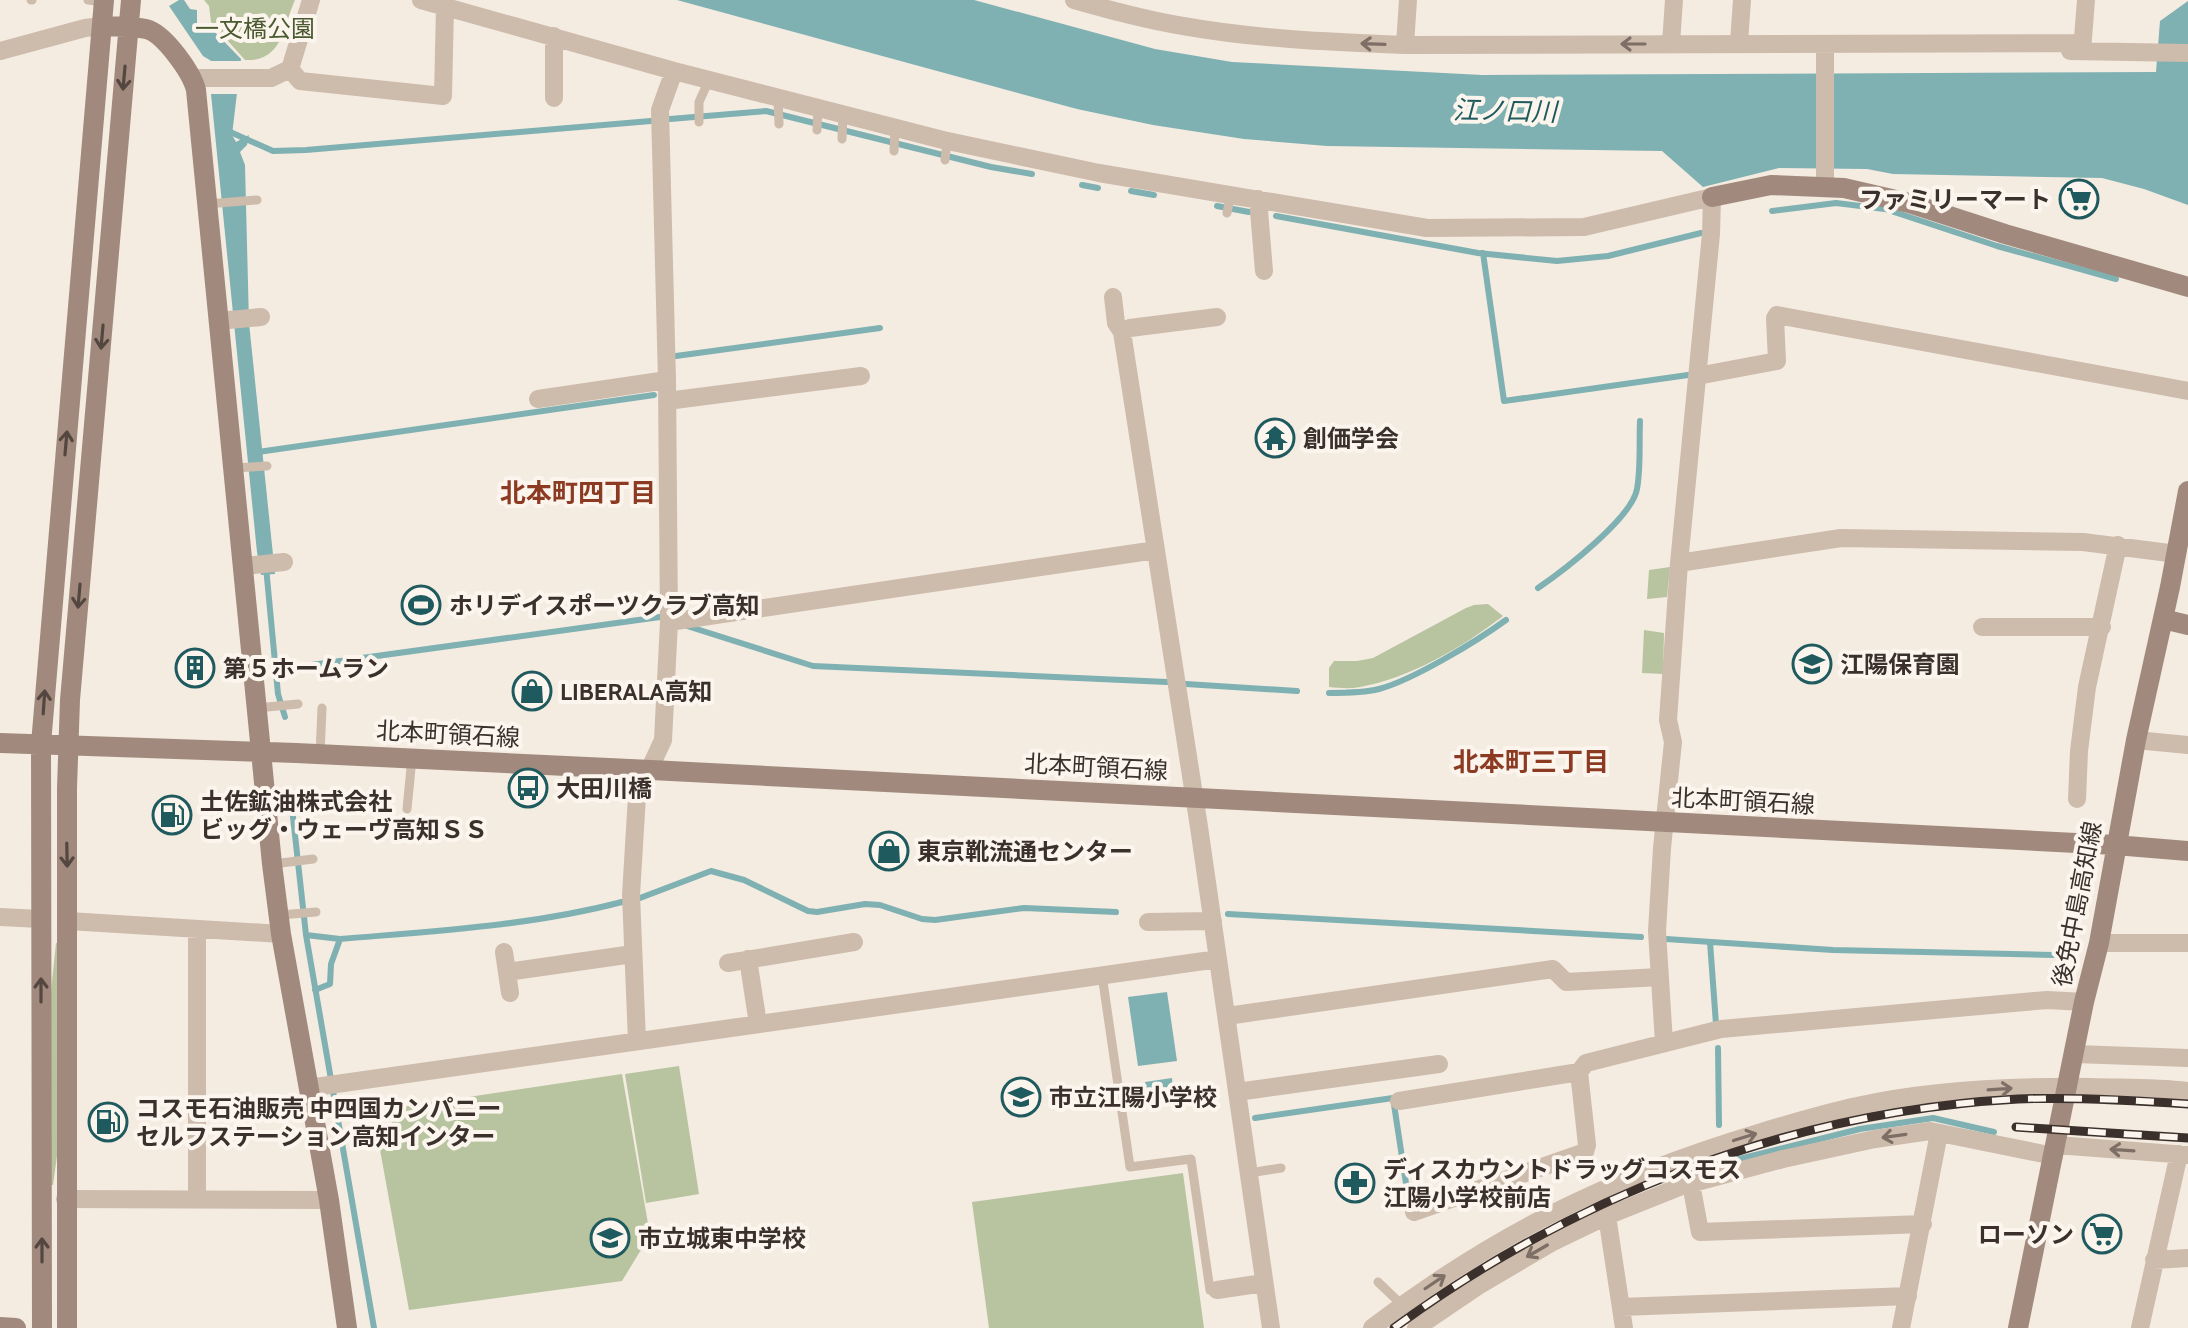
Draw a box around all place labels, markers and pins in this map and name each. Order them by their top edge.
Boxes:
supermarket icon: ファミリーマート [2058,178,2100,220]
place label: ファミリーマート [1859,185,2051,214]
temple icon: 創価学会 [1254,417,1296,459]
place label: 創価学会 [1303,424,1399,453]
sports icon: ホリデイスポーツクラブ高知 [400,584,442,626]
place label: ホリデイスポーツクラブ高知 [449,591,760,620]
school or university icon: 江陽保育園 [1791,643,1833,685]
building icon: 第５ホームラン [174,647,216,689]
place label: 江陽保育園 [1840,650,1960,679]
place label: 第５ホームラン [223,654,389,683]
shop icon: LIBERALA高知 [511,670,553,712]
place label: LIBERALA高知 [560,677,712,706]
bus stop icon: 大田川橋 [507,767,549,809]
place label: 大田川橋 [556,774,652,803]
place label: 土佐鉱油株式会社 ビッグ・ウェーヴ高知ＳＳ [200,787,488,844]
fuel station icon: 土佐鉱油株式会社 ビッグ・ウェーヴ高知ＳＳ [151,794,193,836]
shop icon: 東京靴流通センター [868,830,910,872]
place label: 東京靴流通センター [917,837,1133,866]
school or university icon: 市立江陽小学校 [1000,1076,1042,1118]
place label: 市立江陽小学校 [1049,1083,1217,1112]
place label: コスモ石油販売 中四国カンパニー セルフステーション高知インター [136,1094,501,1151]
fuel station icon: コスモ石油販売 中四国カンパニー セルフステーション高知インター [87,1101,129,1143]
place label: ディスカウントドラッグコスモス 江陽小学校前店 [1383,1155,1741,1212]
pharmacy icon: ディスカウントドラッグコスモス 江陽小学校前店 [1334,1162,1376,1204]
supermarket icon: ローソン [2081,1213,2123,1255]
school or university icon: 市立城東中学校 [589,1217,631,1259]
place label: ローソン [1978,1220,2074,1249]
place label: 市立城東中学校 [638,1224,806,1253]

